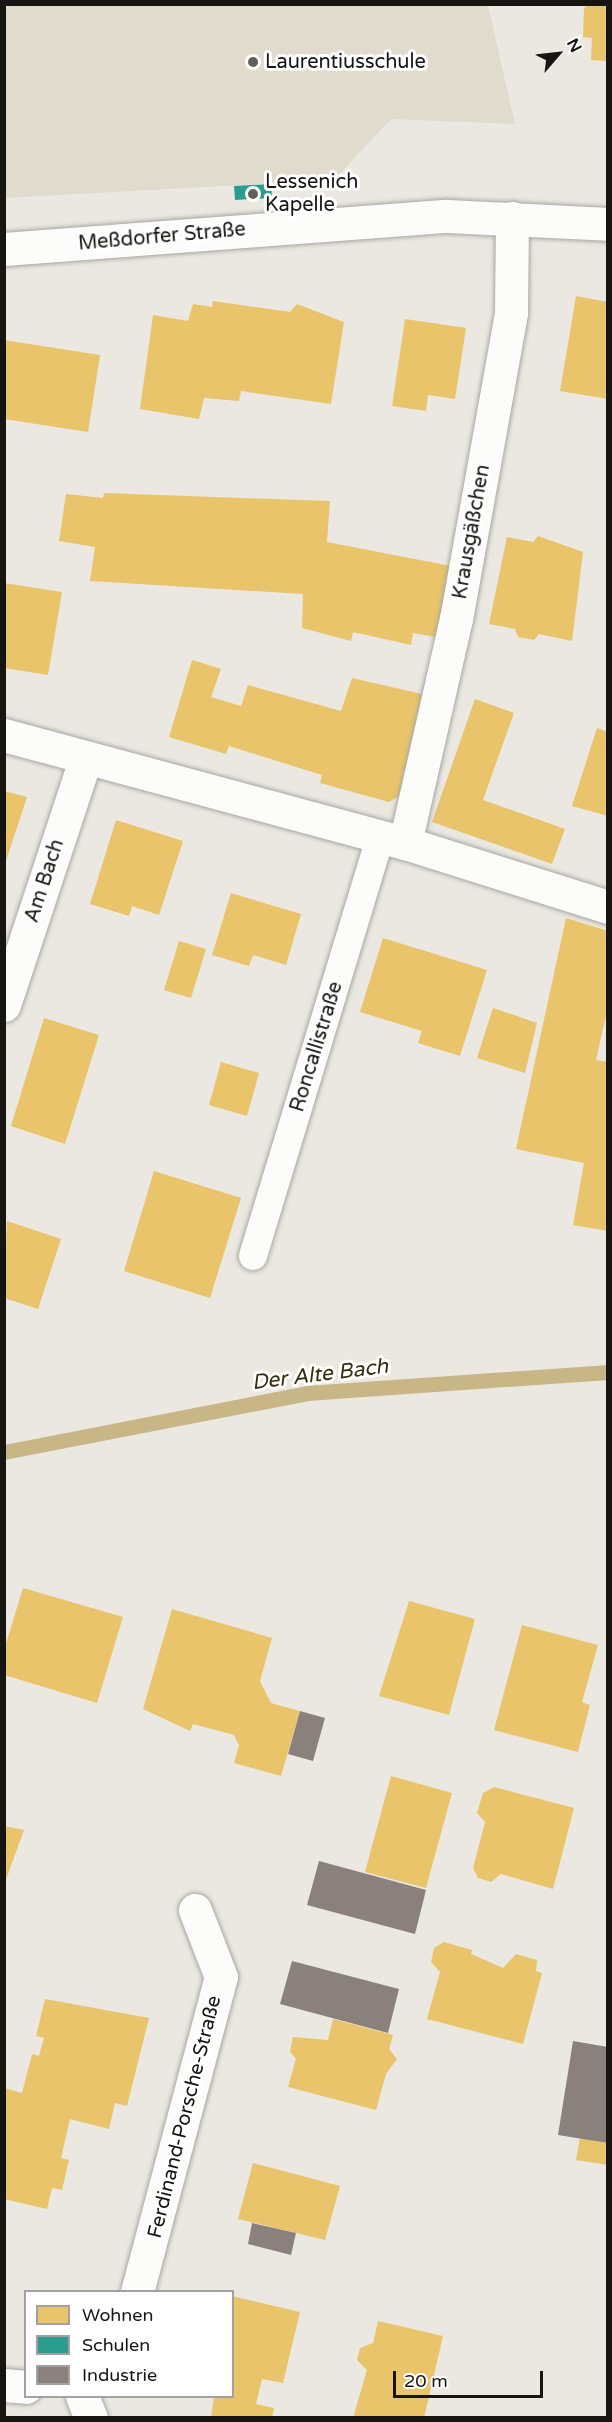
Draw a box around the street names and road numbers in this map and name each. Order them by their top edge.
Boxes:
street label: Meßdorfer Straße [77,218,247,256]
street label: Krausgäßchen [448,463,496,601]
street label: Am Bach [20,836,70,926]
street label: Roncallistraße [286,979,348,1115]
street label: Ferdinand-Porsche-Straße [143,1993,227,2241]

